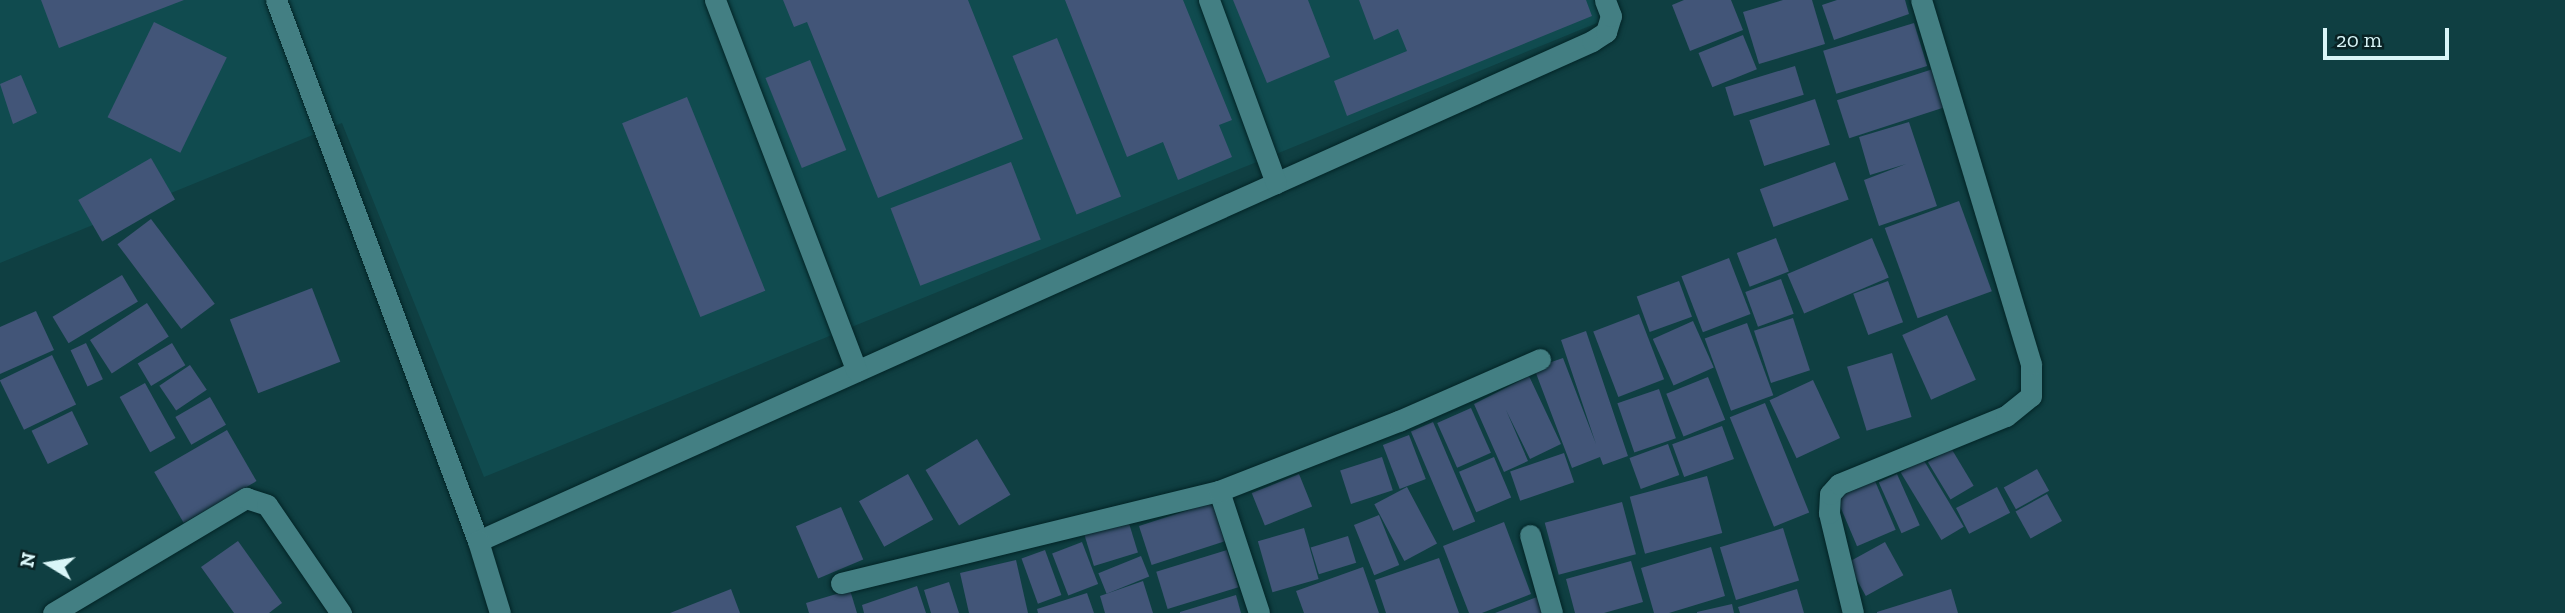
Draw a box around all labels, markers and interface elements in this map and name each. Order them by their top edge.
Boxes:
scale bar [2327,14,2453,58]
text: 20 m [2336,27,2382,52]
north arrow [14,529,84,599]
text: N [15,551,41,569]

